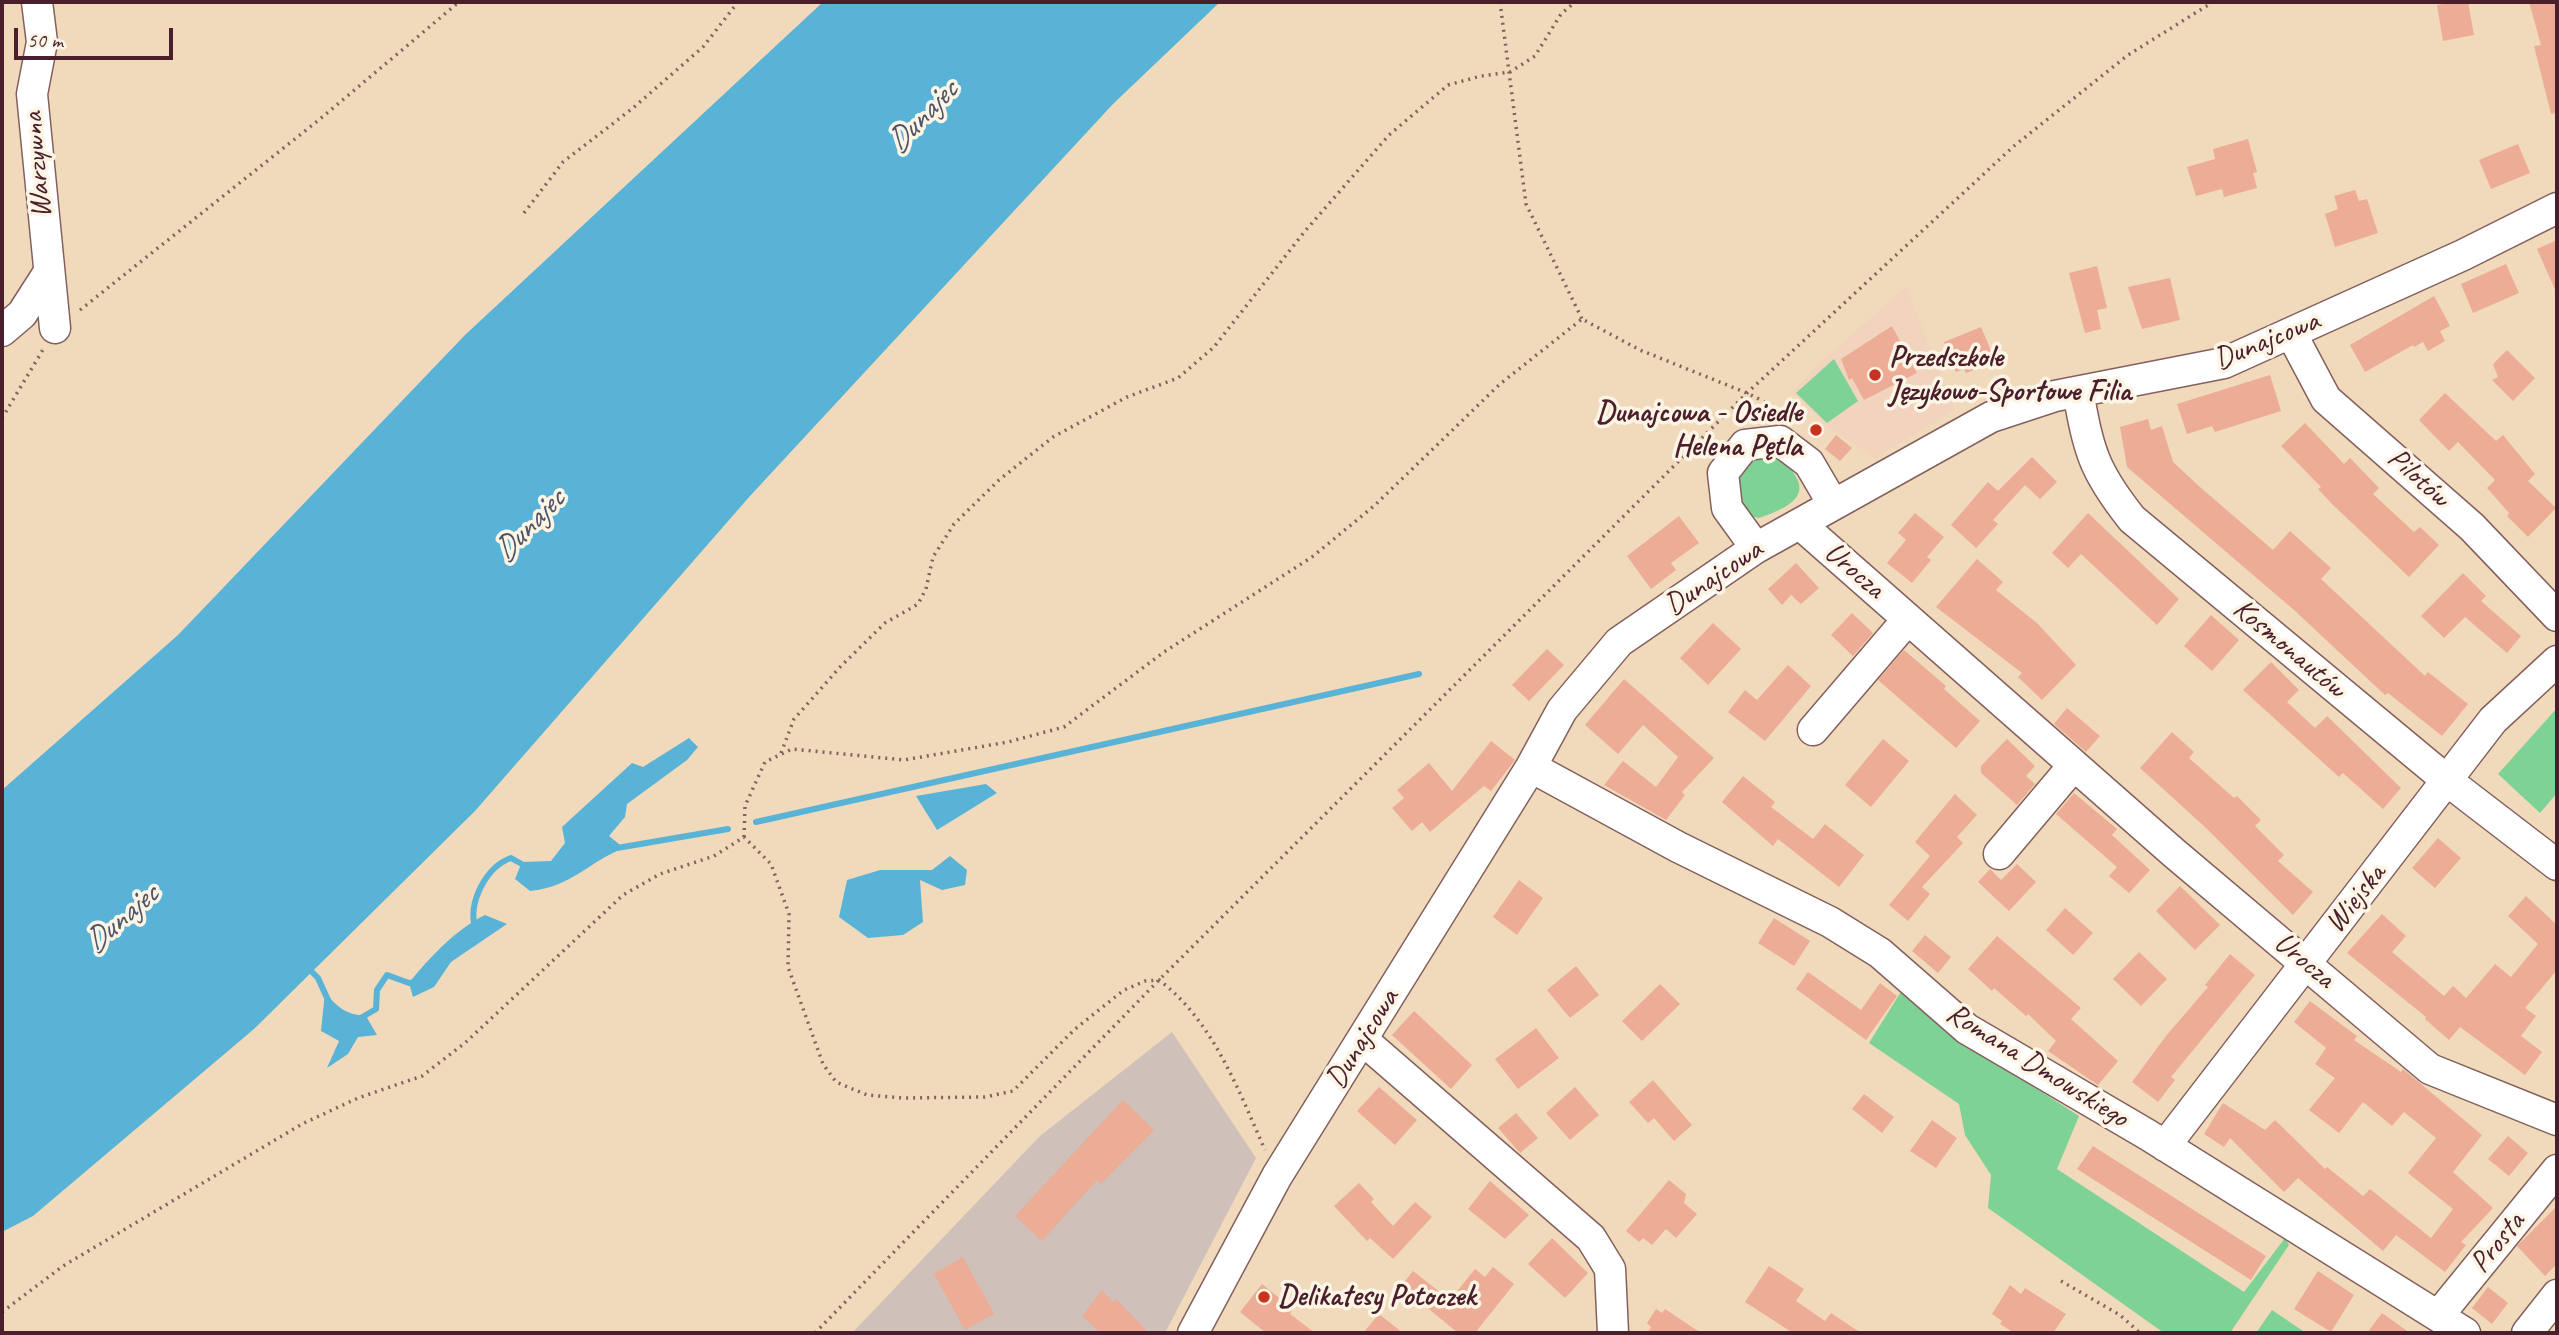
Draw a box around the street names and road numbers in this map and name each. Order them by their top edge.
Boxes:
street label: Warzywna [15,111,61,219]
street label: Dunajcowa [2209,304,2325,378]
street label: Pilotów [2379,441,2457,515]
street label: Dunajcowa [1658,532,1770,624]
street label: Urocza [1816,535,1892,607]
street label: Kosmonautów [2225,591,2353,707]
street label: Wiejska [2318,857,2394,941]
street label: Urocza [2266,925,2342,997]
street label: Dunajcowa [1318,983,1408,1095]
street label: Romana Dmowskiego [1939,996,2135,1136]
street label: Prosta [2463,1205,2533,1281]

